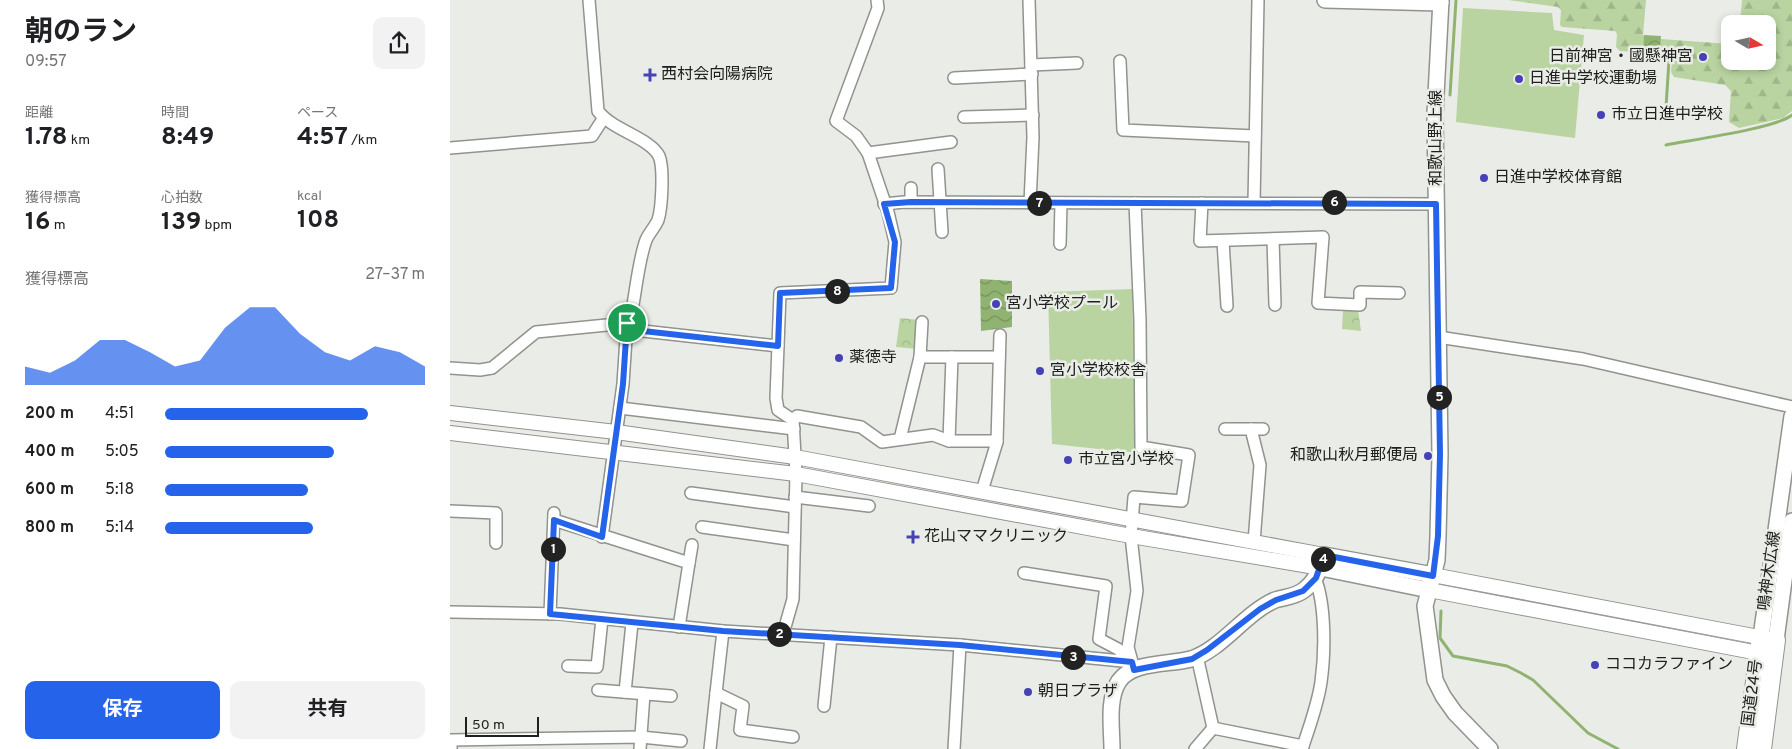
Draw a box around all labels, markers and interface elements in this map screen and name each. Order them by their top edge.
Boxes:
text: 朝のラン [25,15,137,51]
north arrow [1721,15,1776,70]
map controls [1721,15,1776,70]
button: share [373,17,425,69]
place label: 日前神宮・國懸神宮 [1549,47,1693,67]
marker: 日前神宮・國懸神宮 [1697,51,1709,63]
text: 09:57 [25,52,67,72]
place label: 西村会向陽病院 [661,65,773,85]
marker: 西村会向陽病院 [643,68,657,82]
place label: 日進中学校運動場 [1529,69,1657,89]
marker: 日進中学校運動場 [1513,73,1525,85]
street label: 和歌山野上線 [1427,90,1447,186]
text: 距離 [25,105,53,122]
text: 時間 [161,105,189,122]
text: ペース [297,105,338,122]
place label: 市立日進中学校 [1611,105,1723,125]
marker: 市立日進中学校 [1595,109,1607,121]
text: 1.78 [25,122,67,154]
text: 8:49 [161,122,214,154]
text: 4:57 [297,122,348,154]
text: km [67,132,90,149]
text: /km [348,132,377,149]
place label: 日進中学校体育館 [1494,168,1622,188]
marker: 日進中学校体育館 [1478,172,1490,184]
text: kcal [297,188,322,205]
text: 獲得標高 [25,190,81,207]
text: 心拍数 [161,190,203,207]
pin: 7 [1026,190,1052,216]
pin: 6 [1322,190,1346,214]
text: 6 [1330,194,1339,211]
text: 7 [1036,195,1043,212]
text: 108 [297,205,339,237]
text: 16 [25,207,50,239]
text: 139 [161,207,201,239]
text: m [50,217,66,234]
text: bpm [201,217,232,234]
text: 27–37 m [365,265,425,285]
text: 獲得標高 [25,270,89,290]
pin: 8 [824,278,850,304]
text: 8 [833,283,842,300]
place label: 宮小学校プール [1006,294,1118,314]
marker: 宮小学校プール [990,298,1002,310]
pin [606,302,648,344]
icon: arrive [613,309,641,337]
place label: 薬徳寺 [849,348,897,368]
marker: 薬徳寺 [833,352,845,364]
place label: 宮小学校校舎 [1050,361,1146,381]
marker: 宮小学校校舎 [1034,365,1046,377]
pin: 5 [1426,384,1452,410]
text: 5 [1435,389,1444,406]
text: 200 m [25,404,74,424]
text: 4:51 [105,404,134,424]
text: 400 m [25,442,74,462]
text: 5:05 [105,442,139,462]
place label: 和歌山秋月郵便局 [1290,446,1418,466]
place label: 市立宮小学校 [1078,450,1174,470]
marker: 和歌山秋月郵便局 [1422,450,1434,462]
marker: 市立宮小学校 [1062,454,1074,466]
text: 600 m [25,480,74,500]
text: 5:18 [105,480,134,500]
text: 800 m [25,518,74,538]
text: 5:14 [105,518,134,538]
place label: 花山ママクリニック [924,527,1068,547]
marker: 花山ママクリニック [906,530,920,544]
street label: 鳴神木広線 [1755,530,1785,612]
pin: 1 [540,536,566,562]
text: 1 [551,541,556,558]
pin: 4 [1310,546,1336,572]
text: 4 [1319,551,1328,568]
pin: 2 [766,622,792,646]
text: 2 [775,626,784,643]
pin: 3 [1060,644,1086,670]
text: 3 [1069,649,1078,666]
place label: ココカラファイン [1605,655,1733,675]
street label: 国道24号 [1739,658,1767,728]
marker: ココカラファイン [1589,659,1601,671]
button: 保存 [25,681,220,739]
button: 共有 [230,681,425,739]
place label: 朝日プラザ [1038,682,1118,702]
marker: 朝日プラザ [1022,686,1034,698]
scale bar [465,714,539,737]
text: 50 m [472,717,505,734]

